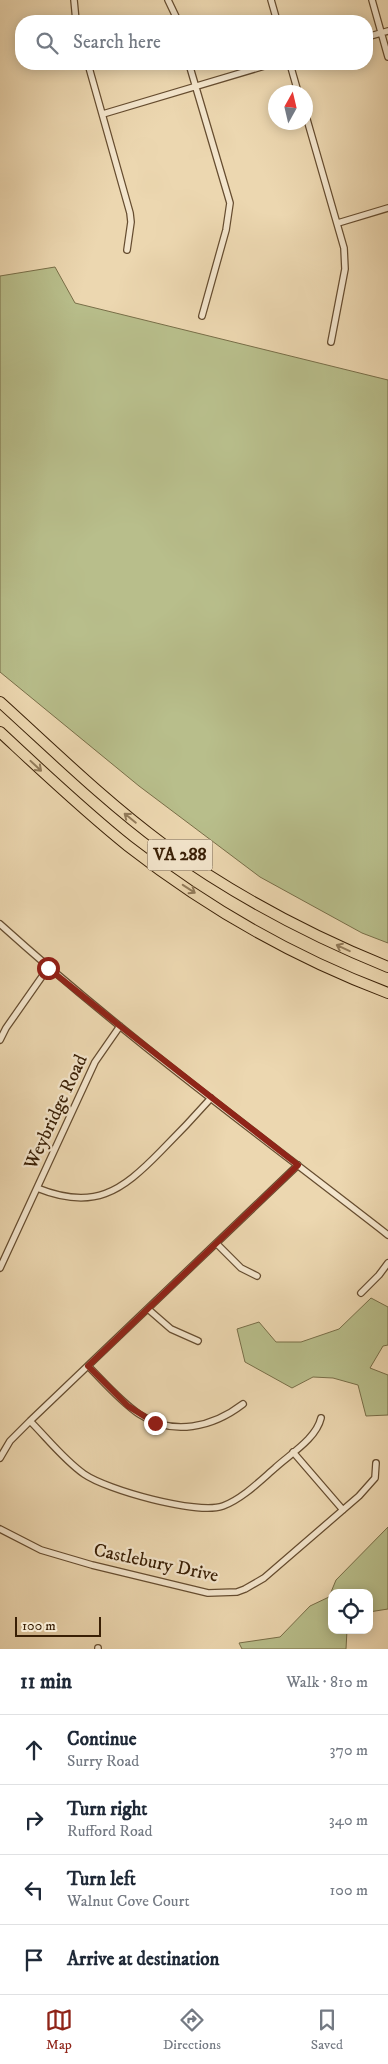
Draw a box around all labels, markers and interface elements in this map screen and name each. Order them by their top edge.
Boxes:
search box [15,15,373,70]
icon: search [33,29,61,57]
text: Search here [73,31,161,54]
north arrow [268,85,313,130]
one-way arrow [29,760,42,772]
one-way arrow [124,812,137,823]
road number: VA 288 [148,840,212,870]
one-way arrow [182,885,196,895]
one-way arrow [336,942,351,952]
route start [37,957,60,980]
street label: Weybridge Road [19,1050,93,1174]
route end [144,1412,167,1435]
street label: Castlebury Drive [91,1539,221,1587]
map controls [328,1589,373,1634]
button: locate [328,1589,373,1634]
scale bar [15,1614,101,1637]
text: 100 m [22,1617,56,1635]
text: 11 min [20,1669,72,1695]
text: Walk · 810 m [286,1672,368,1692]
text: Continue [67,1728,137,1751]
icon: ahead [20,1736,48,1764]
text: 370 m [330,1740,368,1760]
text: Surry Road [67,1751,139,1771]
text: Turn right [67,1798,147,1821]
icon: right [20,1806,48,1834]
text: 340 m [329,1810,368,1830]
text: Rufford Road [67,1821,152,1841]
text: Turn left [67,1868,136,1891]
icon: left [20,1876,48,1904]
text: 100 m [330,1880,368,1900]
text: Walnut Cove Court [67,1891,190,1911]
icon: arrive [20,1946,48,1974]
text: Arrive at destination [67,1948,219,1971]
tab: Map [45,2006,73,2054]
tab: Directions [163,2006,221,2054]
tab: Saved [311,2006,343,2054]

